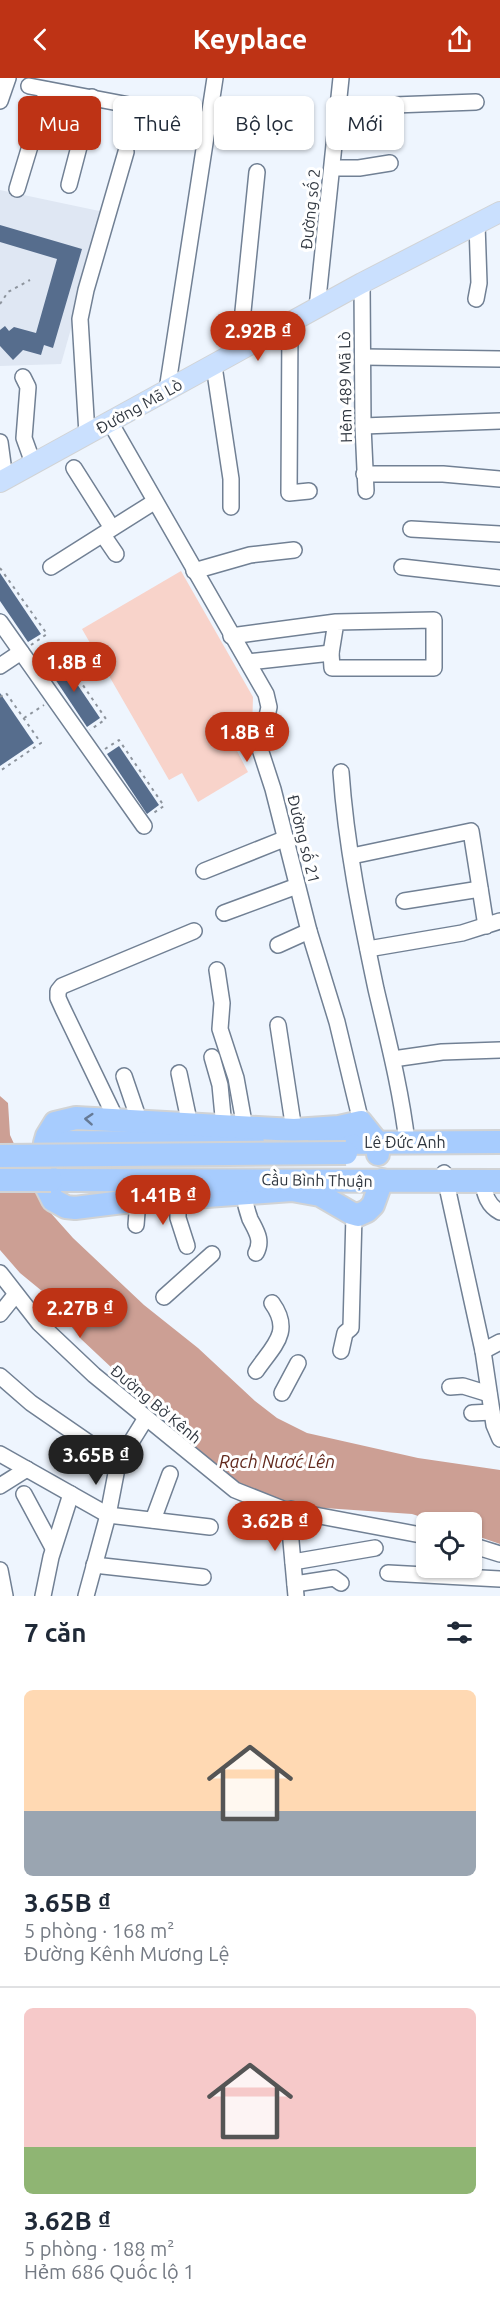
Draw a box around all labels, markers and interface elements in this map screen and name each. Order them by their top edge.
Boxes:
icon: back [24,23,57,56]
icon: share [443,23,476,56]
text: Keyplace [193,24,307,54]
chip: Mua [18,96,101,150]
chip: Thuê [113,96,202,150]
chip: Bộ lọc [214,96,314,150]
chip: Mới [326,96,404,150]
street label: Đường số 2 [294,167,323,250]
pin: 2.92B ₫ [203,311,313,362]
text: 2.92B ₫ [224,319,292,342]
street label: Hẻm 489 Mã Lò [335,331,355,443]
street label: Đường Mã Lò [93,375,185,437]
pin: 1.8B ₫ [25,642,123,693]
text: 1.8B ₫ [46,650,102,673]
pin: 1.8B ₫ [198,712,296,763]
text: 1.8B ₫ [219,720,275,743]
street label: Đường số 21 [284,792,327,885]
one-way arrow [84,1113,93,1126]
street label: Lê Đức Anh [364,1133,446,1151]
street label: Cầu Bình Thuận [261,1167,373,1190]
pin: 1.41B ₫ [108,1175,218,1226]
text: 1.41B ₫ [129,1183,197,1206]
pin: 2.27B ₫ [25,1288,135,1339]
text: 2.27B ₫ [46,1296,114,1319]
street label: Đường Bờ Kênh [107,1361,205,1447]
pin: 3.65B ₫ [41,1435,151,1486]
text: 3.65B ₫ [62,1443,130,1466]
water label: Rạch Nước Lên [219,1451,335,1471]
pin: 3.62B ₫ [220,1501,330,1552]
text: 3.62B ₫ [241,1509,309,1532]
map controls [416,1512,482,1578]
button: locate [416,1512,482,1578]
icon: filters [443,1616,476,1649]
text: 7 căn [24,1618,86,1647]
icon: home [196,1729,304,1837]
text: 3.65B ₫ [24,1888,111,1917]
text: 5 phòng · 168 m² [24,1919,175,1942]
text: Đường Kênh Mương Lệ [24,1942,230,1965]
icon: home [196,2047,304,2155]
text: 3.62B ₫ [24,2206,111,2235]
text: 5 phòng · 188 m² [24,2237,175,2260]
text: Hẻm 686 Quốc lộ 1 [24,2260,195,2283]

